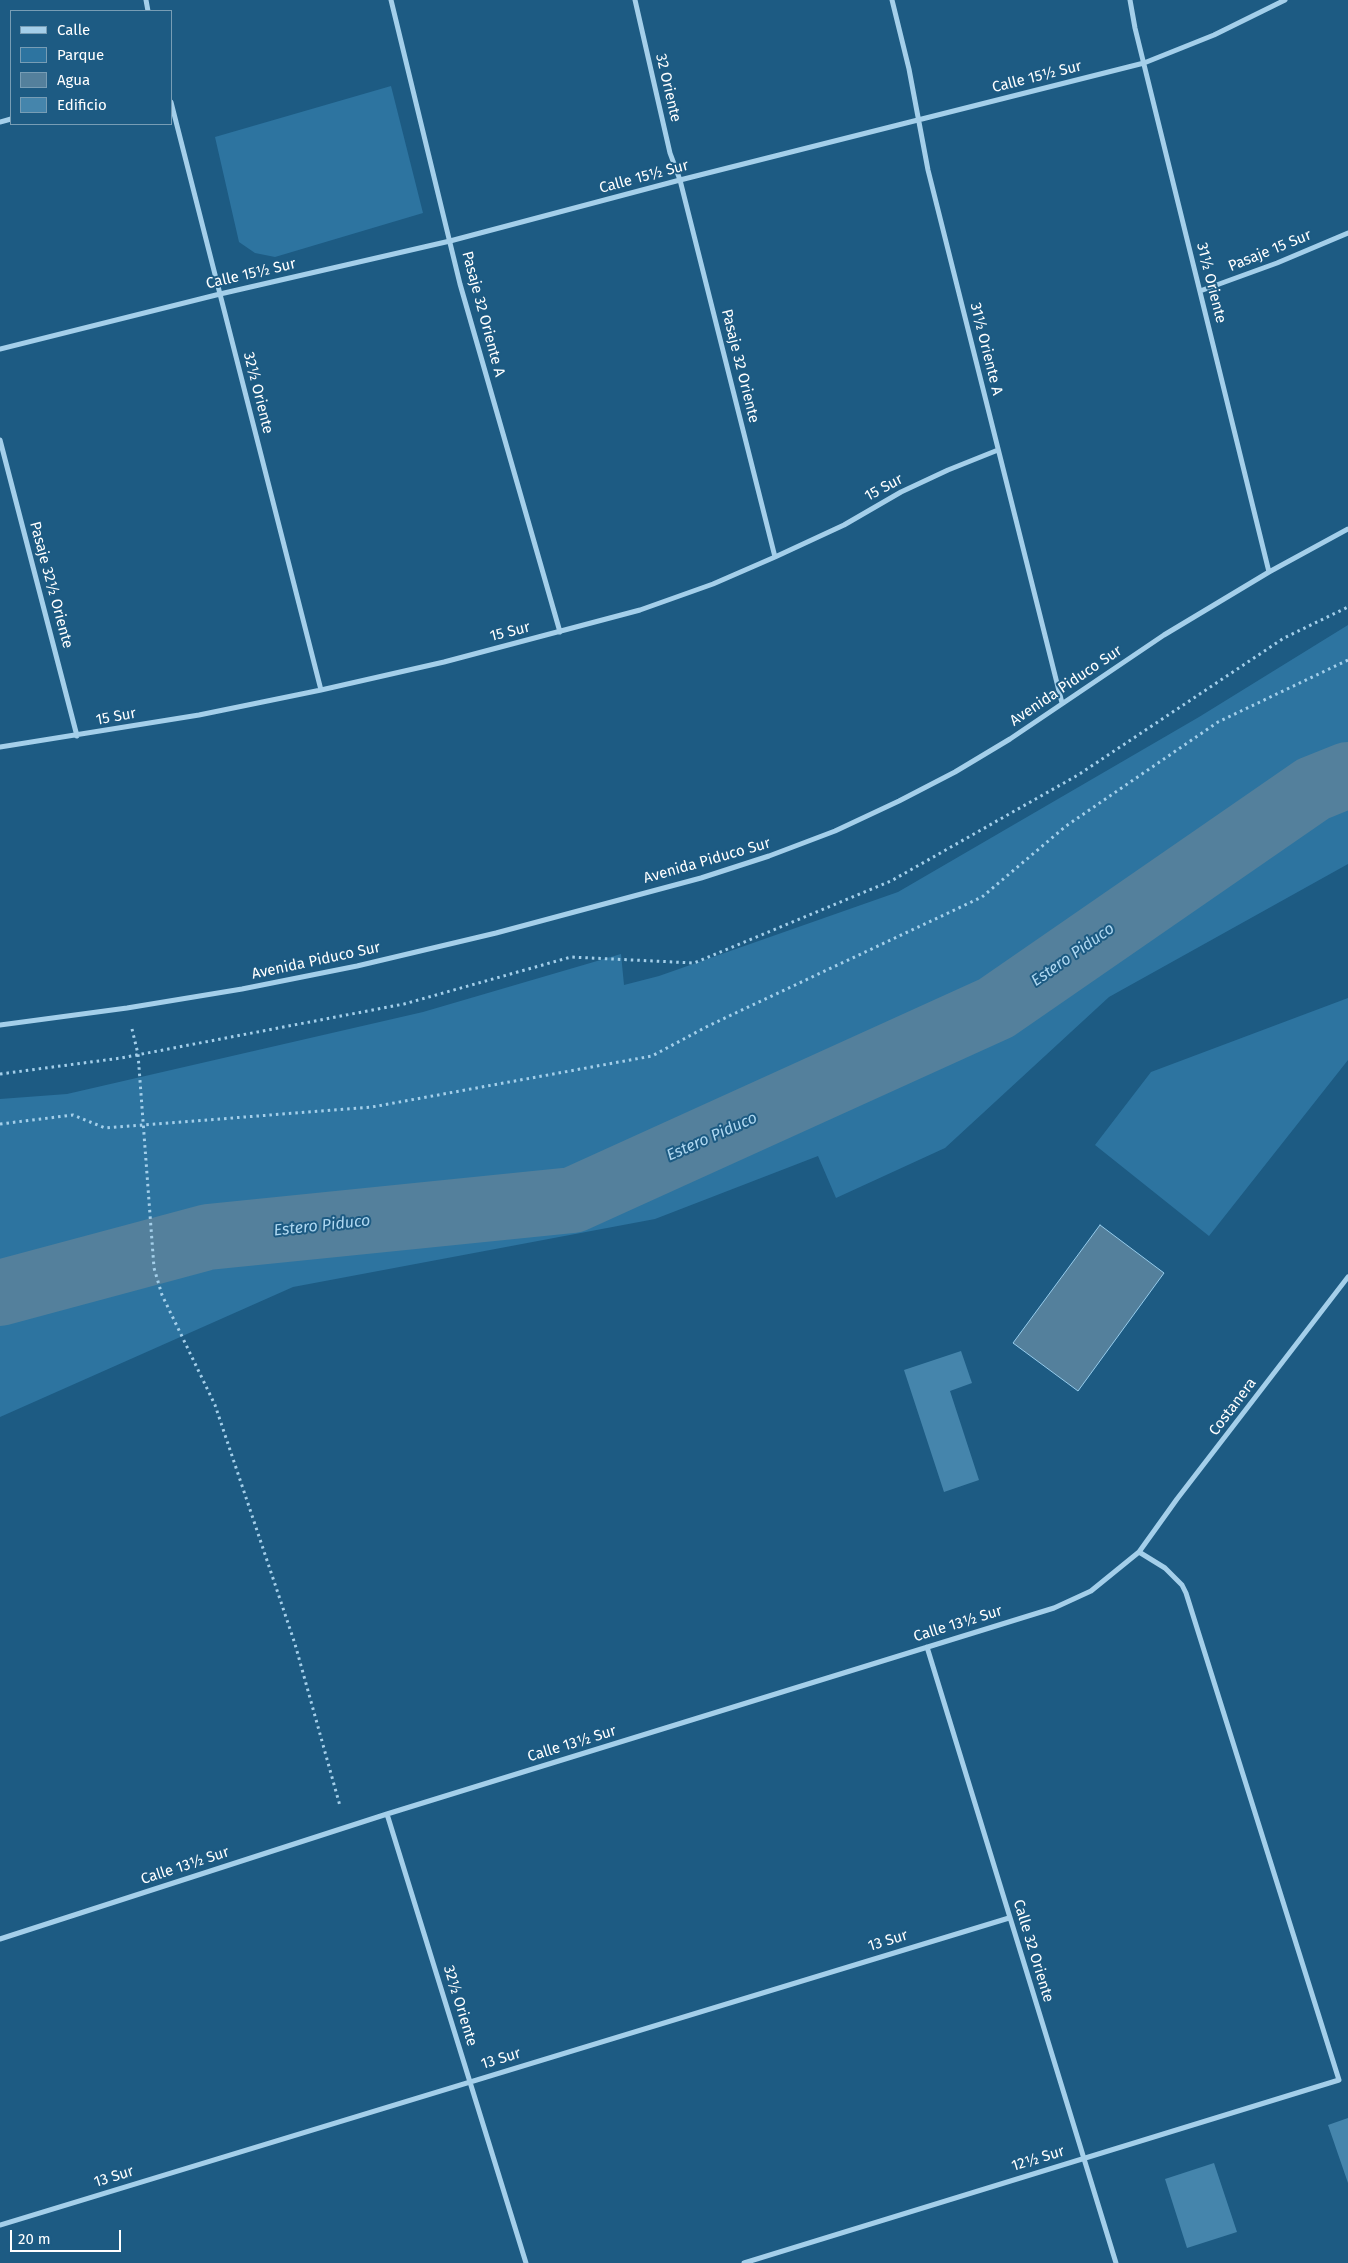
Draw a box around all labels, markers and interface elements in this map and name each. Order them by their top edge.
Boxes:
legend [10,10,172,125]
text: Calle [57,21,90,39]
text: Parque [57,46,104,64]
street label: 32 Oriente [651,52,685,124]
street label: Calle 15½ Sur [990,57,1084,97]
text: Agua [57,71,90,89]
text: Edificio [57,96,107,114]
street label: Calle 15½ Sur [597,156,691,198]
street label: Pasaje 15 Sur [1226,226,1314,276]
street label: 31½ Oriente [1192,241,1230,325]
street label: Pasaje 32 Oriente A [458,249,508,379]
street label: Calle 15½ Sur [204,255,298,293]
street label: 31½ Oriente A [966,301,1006,397]
street label: Pasaje 32 Oriente [717,307,763,425]
street label: 32½ Oriente [239,350,277,436]
street label: 15 Sur [862,471,906,505]
street label: Pasaje 32½ Oriente [25,520,77,650]
street label: 15 Sur [488,618,532,646]
street label: Avenida Piduco Sur [1007,642,1125,730]
street label: 15 Sur [94,705,138,729]
street label: Avenida Piduco Sur [641,834,773,888]
water label: Estero Piduco [1028,919,1118,991]
street label: Avenida Piduco Sur [250,939,382,983]
water label: Estero Piduco [664,1108,760,1166]
water label: Estero Piduco [273,1211,371,1241]
street label: Costanera [1205,1375,1261,1439]
street label: Calle 13½ Sur [911,1602,1005,1646]
street label: Calle 13½ Sur [525,1722,619,1766]
street label: Calle 13½ Sur [139,1843,231,1889]
street label: Calle 32 Oriente [1009,1897,1057,2005]
street label: 13 Sur [866,1926,910,1956]
street label: 32½ Oriente [439,1963,481,2049]
street label: 13 Sur [479,2044,523,2074]
street label: 12½ Sur [1009,2142,1067,2176]
street label: 13 Sur [92,2162,136,2192]
scale bar [12,2220,124,2252]
text: 20 m [18,2230,51,2248]

